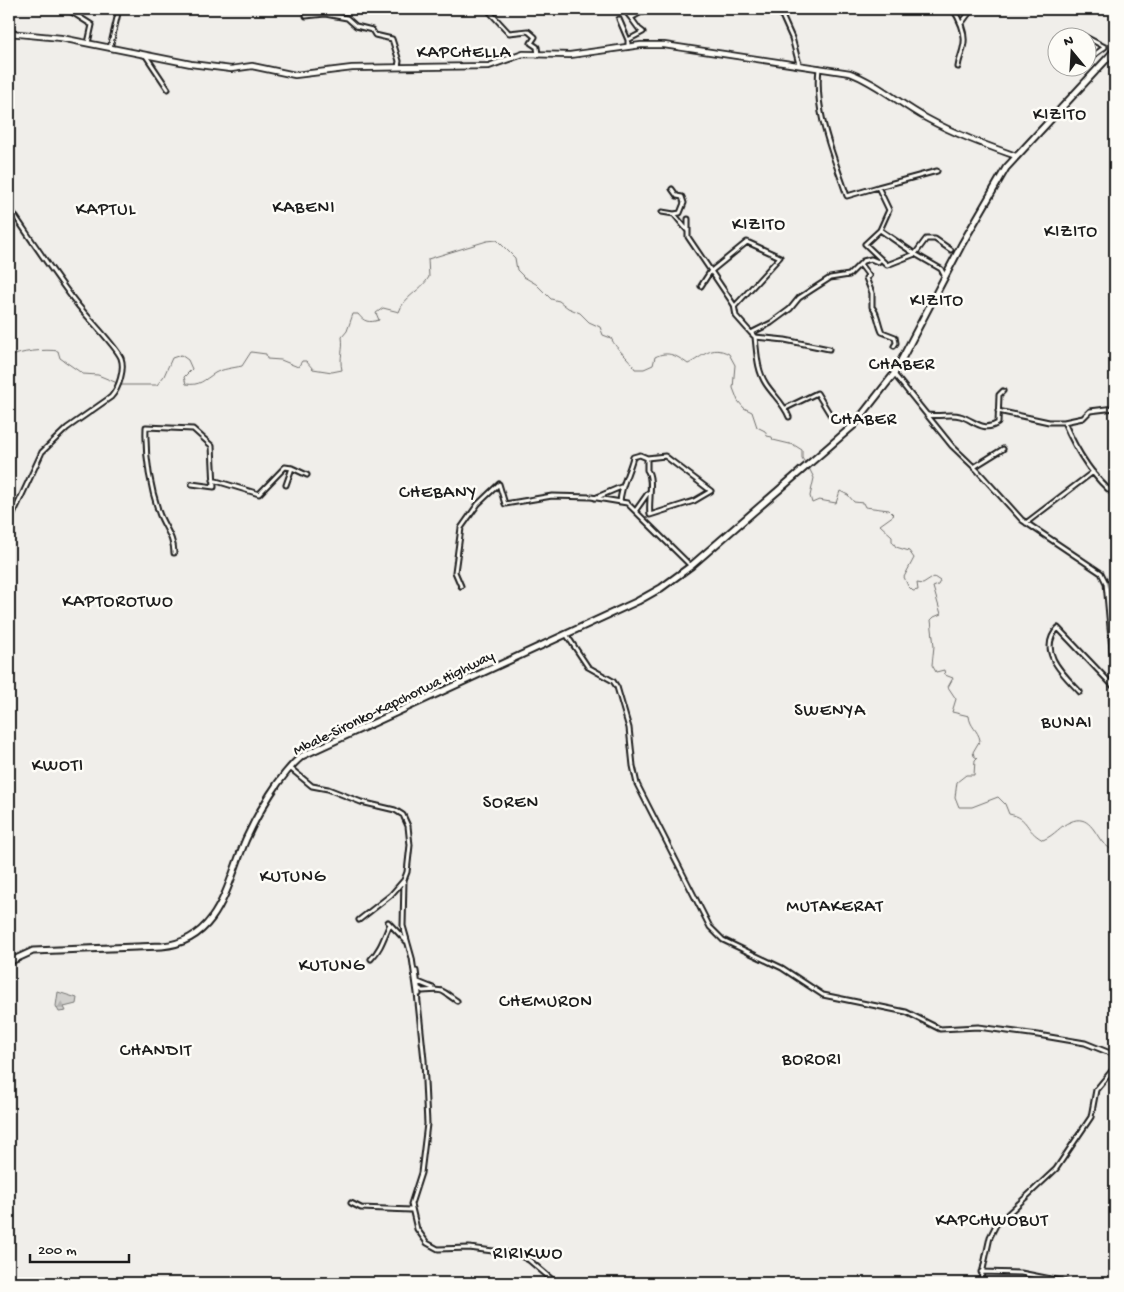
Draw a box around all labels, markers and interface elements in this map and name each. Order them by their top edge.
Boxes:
north arrow [1046,28,1096,78]
text: N [1062,33,1076,52]
district label: KAPCHELLA [417,43,512,64]
district label: KIZITO [1033,105,1087,126]
district label: KABENI [272,198,336,219]
district label: KAPTUL [76,200,137,221]
district label: KIZITO [732,215,786,236]
district label: KIZITO [1044,222,1098,243]
district label: KIZITO [910,291,964,312]
district label: CHABER [869,355,935,376]
district label: CHABER [831,410,897,431]
district label: CHEBANY [399,483,477,504]
district label: KAPTOROTWO [62,592,174,613]
street label: Mbale-Sironko-Kapchorwa Highway [290,647,498,760]
district label: SWENYA [794,701,866,722]
district label: BUNAI [1040,713,1093,734]
district label: KWOTI [32,756,84,777]
district label: SOREN [483,793,539,814]
district label: KUTUNG [260,867,326,888]
district label: MUTAKERAT [786,897,884,918]
district label: KUTUNG [299,956,365,977]
district label: CHEMURON [499,992,593,1013]
district label: CHANDIT [120,1041,192,1062]
district label: BORORI [781,1050,842,1071]
district label: KAPCHWOBUT [935,1211,1049,1232]
scale bar [30,1232,129,1264]
text: 200 m [38,1242,77,1260]
district label: RIRIKWO [493,1244,563,1265]

